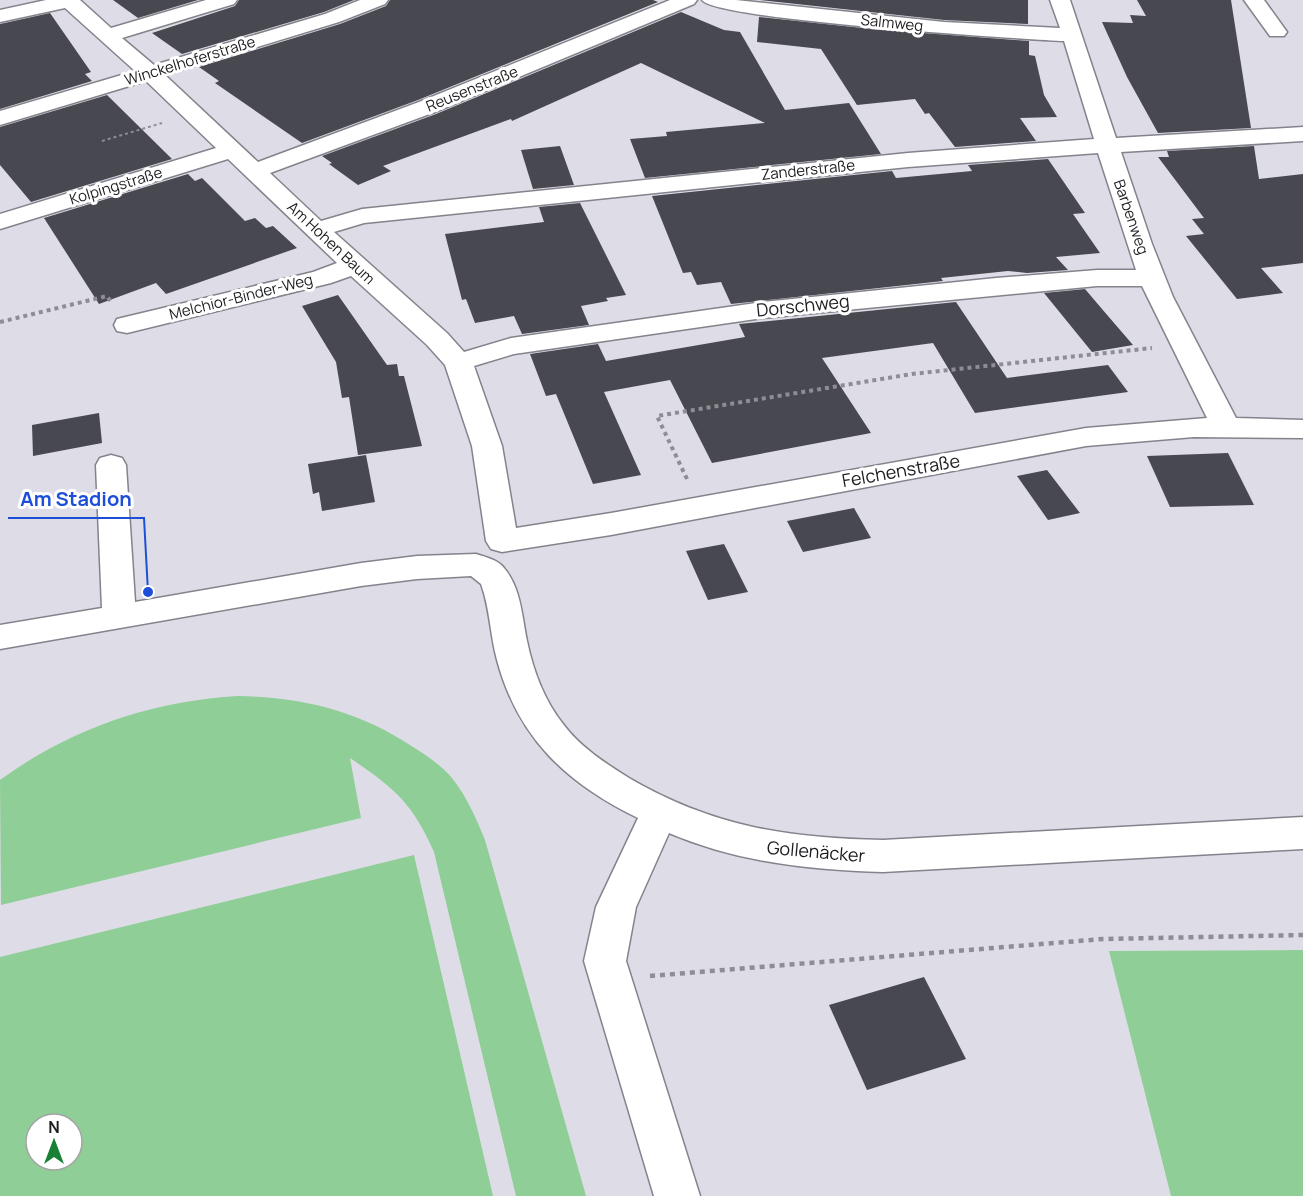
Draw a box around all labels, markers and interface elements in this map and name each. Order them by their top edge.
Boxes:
street label: Salmweg [860,9,924,36]
street label: Winckelhoferstraße [122,31,258,90]
street label: Reusenstraße [423,60,521,117]
street label: Zanderstraße [760,154,856,185]
street label: Kolpingstraße [67,161,165,210]
street label: Barbenweg [1109,176,1154,257]
street label: Am Hohen Baum [283,196,380,289]
street label: Melchior-Binder-Weg [167,269,315,325]
street label: Dorschweg [755,288,851,322]
street label: Felchenstraße [840,448,962,492]
callout: Am Stadion [8,480,144,518]
text: Am Stadion [20,485,132,512]
street label: Gollenäcker [766,835,867,867]
north arrow [24,1112,84,1172]
text: N [48,1116,60,1138]

